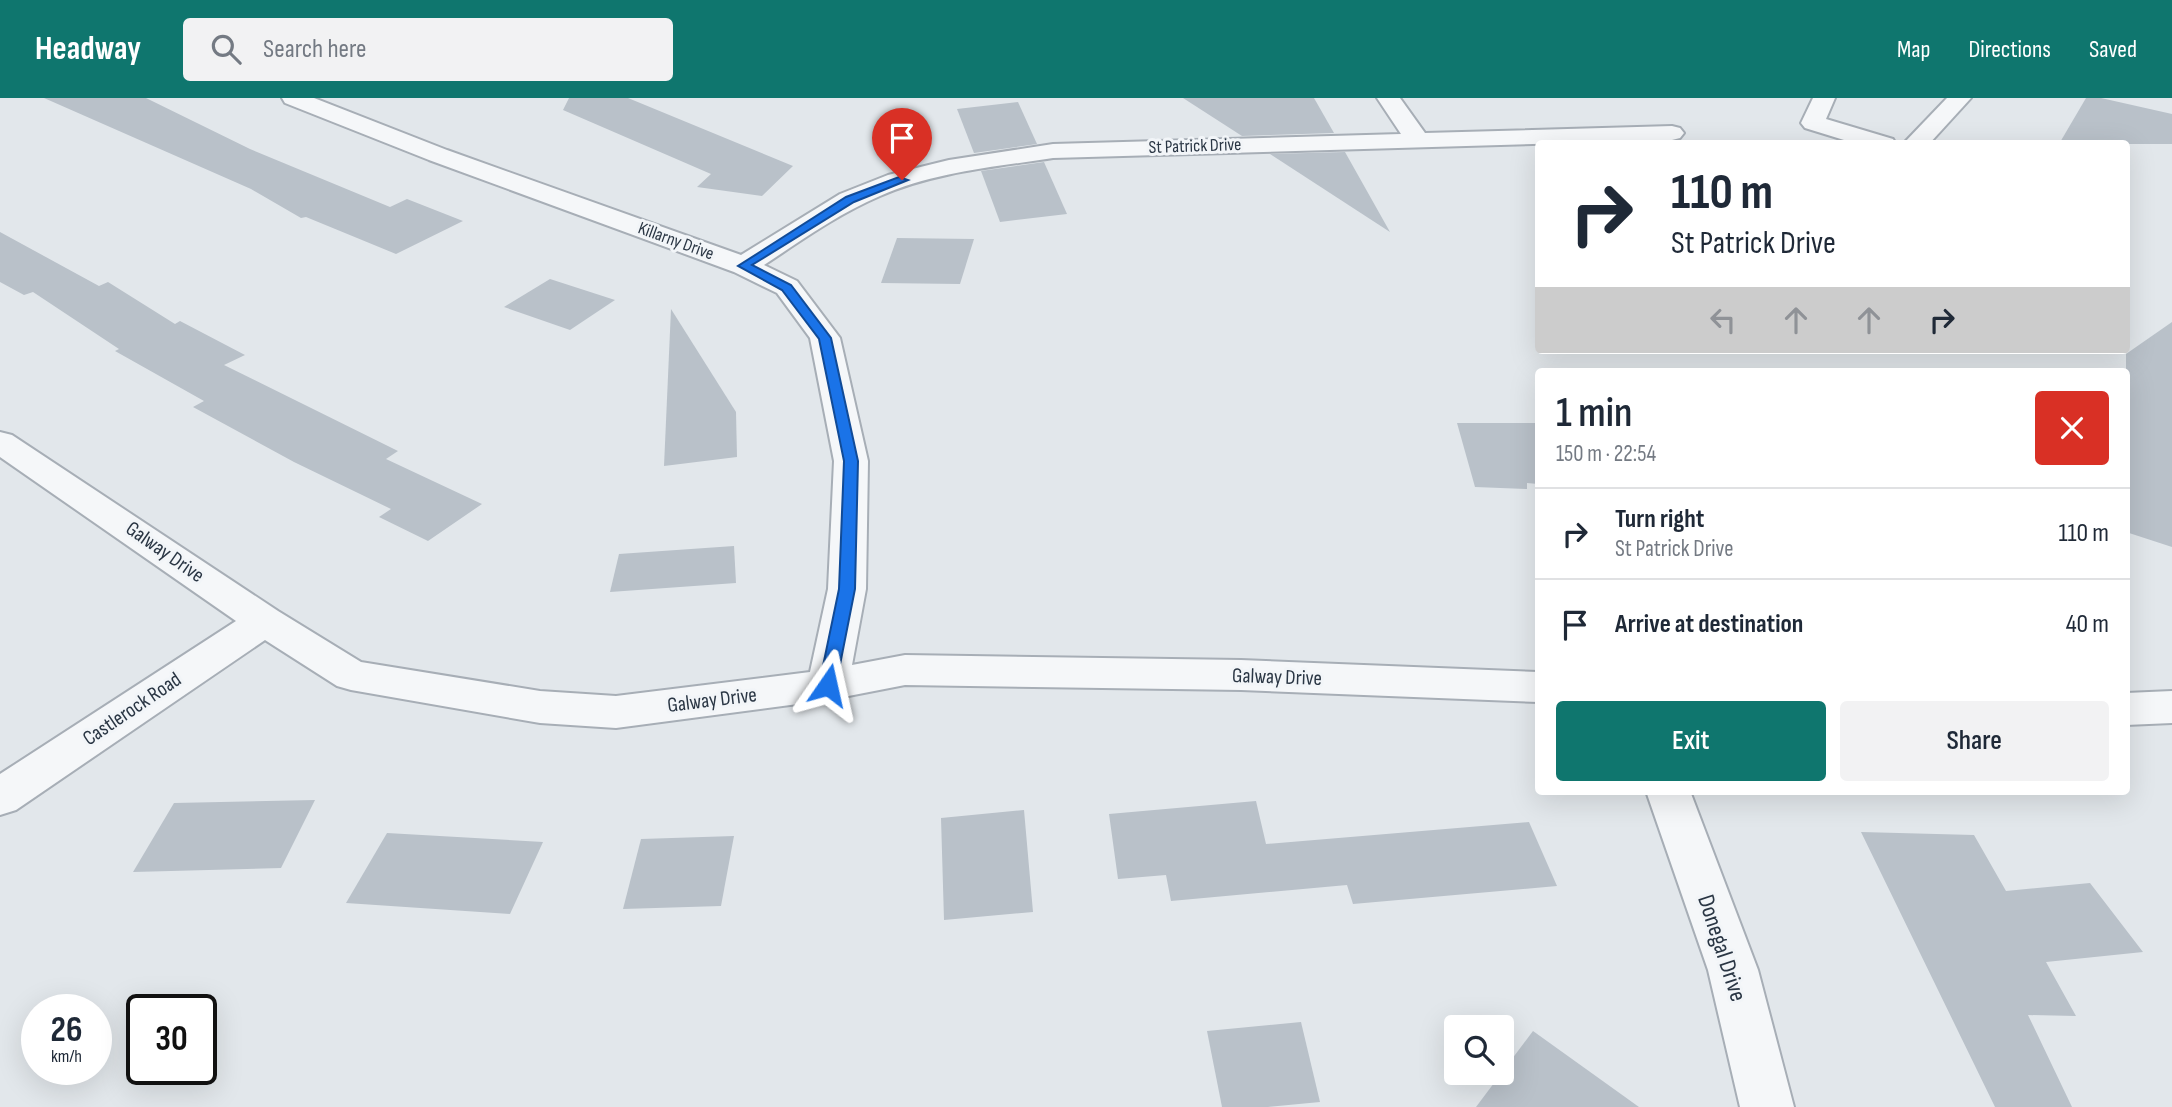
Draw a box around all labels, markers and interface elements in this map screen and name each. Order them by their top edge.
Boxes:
search box [183,18,673,81]
text: Headway [35,29,141,69]
icon: search [207,30,245,68]
text: Search here [263,34,366,65]
text: Map [1897,35,1930,64]
text: Directions [1968,35,2051,64]
text: Saved [2089,35,2137,64]
pin [872,108,932,180]
icon: arrive [883,119,921,157]
street label: St Patrick Drive [1148,134,1242,158]
text: 110 m [1671,164,1773,223]
icon: right [1556,168,1647,259]
street label: Killarny Drive [635,218,717,264]
text: St Patrick Drive [1671,224,1836,263]
icon: left [1704,301,1742,339]
icon: ahead [1777,301,1815,339]
icon: ahead [1850,301,1888,339]
icon: right [1923,301,1961,339]
text: 1 min [1556,388,1632,439]
button: close [2035,391,2109,465]
text: 150 m · 22:54 [1556,440,1656,468]
text: Turn right [1615,504,1704,535]
icon: right [1556,515,1594,553]
street label: Galway Drive [121,516,209,588]
text: 110 m [2058,518,2109,549]
text: St Patrick Drive [1615,535,1733,563]
icon: arrive [1556,606,1594,644]
text: Arrive at destination [1615,609,1803,640]
text: 40 m [2066,609,2109,640]
position arrow [791,648,865,722]
street label: Galway Drive [1232,663,1322,691]
street label: Castlerock Road [78,667,186,751]
street label: Galway Drive [666,682,758,718]
button: Exit [1556,701,1826,781]
button: Share [1840,701,2109,781]
street label: Donegal Drive [1691,891,1753,1005]
speed limit sign: 30 [126,994,217,1085]
text: 26 [51,1009,82,1052]
map controls [1444,1015,1514,1085]
button: search [1444,1015,1514,1085]
text: km/h [51,1046,82,1067]

